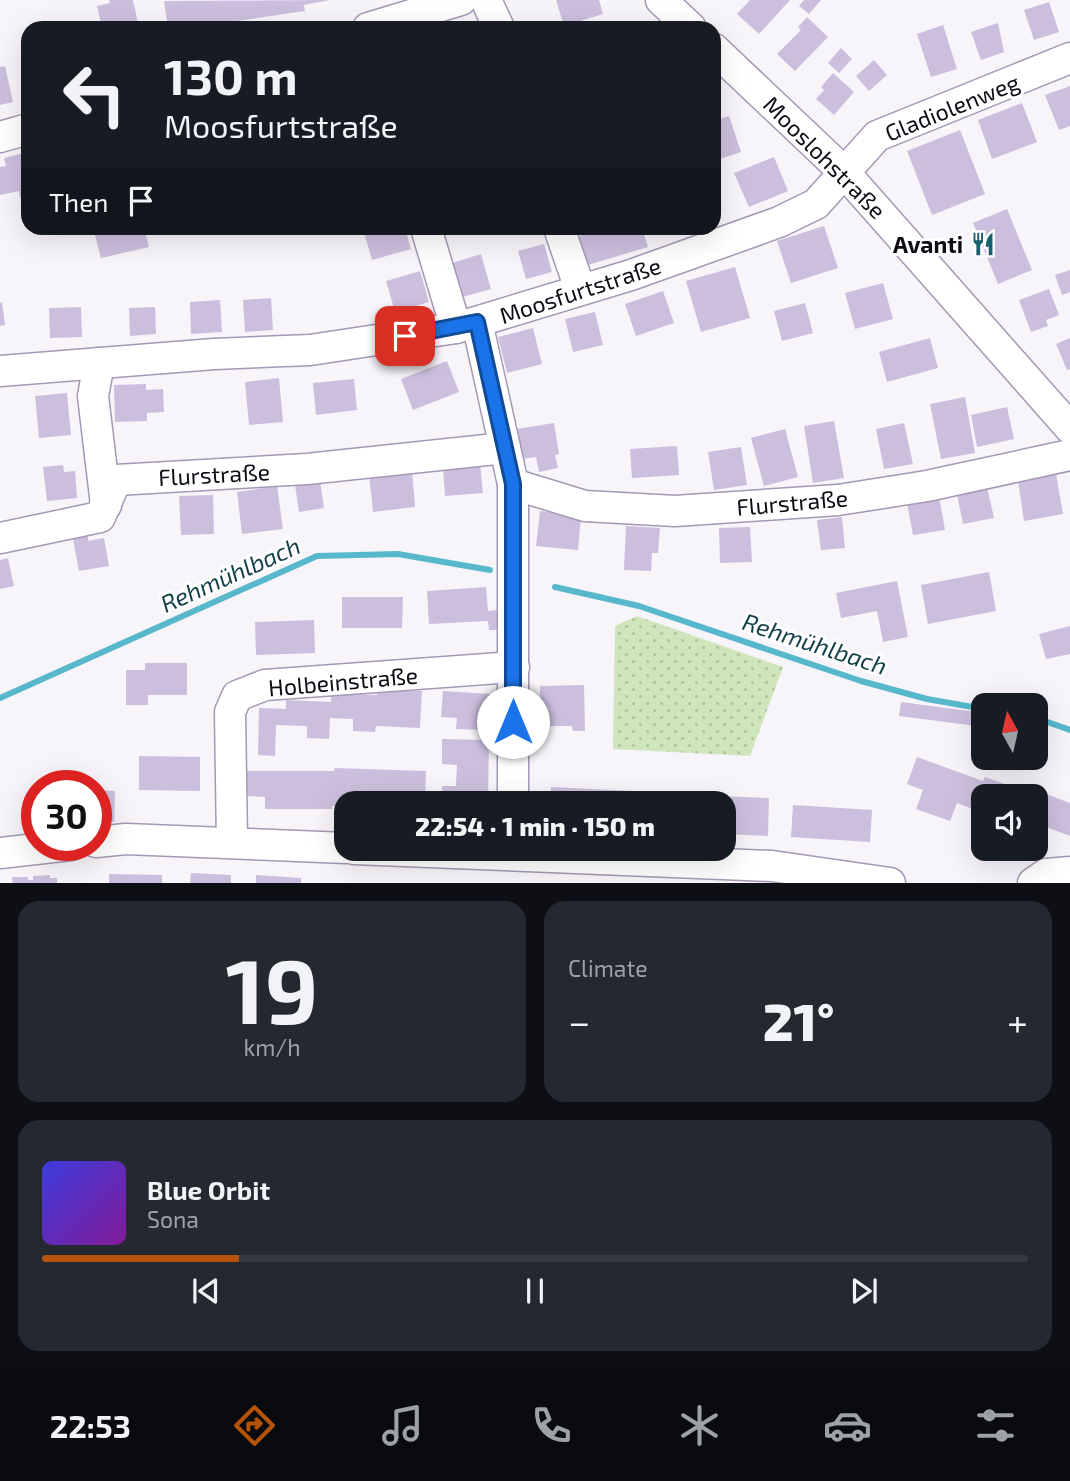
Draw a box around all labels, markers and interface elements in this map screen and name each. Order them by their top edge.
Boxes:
text: 130 m [164,46,298,105]
icon: left [49,49,140,140]
street label: Gladiolenweg [881,67,1023,147]
street label: Mooslohstraße [758,90,892,224]
text: Moosfurtstraße [164,106,398,144]
icon: arrive [122,182,160,220]
text: Then [49,186,108,217]
place label: Avanti [893,230,963,258]
restaurant icon: Avanti [969,230,997,258]
street label: Moosfurtstraße [496,251,664,329]
pin [375,306,435,366]
icon: arrive [386,317,424,355]
street label: Flurstraße [157,457,271,491]
street label: Flurstraße [735,483,849,521]
water label: Rehmühlbach [156,530,304,618]
water label: Rehmühlbach [739,606,891,680]
street label: Holbeinstraße [267,661,419,701]
position arrow [476,685,550,759]
north arrow [971,693,1048,770]
map controls [971,693,1048,861]
speed limit sign: 30 [21,770,112,861]
button: sound [971,784,1048,861]
text: 22:54 · 1 min · 150 m [415,810,655,841]
text: 19 [225,933,319,1042]
text: Climate [568,954,648,982]
text: 21° [763,989,834,1051]
text: − [568,998,590,1044]
text: + [1007,998,1028,1044]
text: km/h [243,1033,301,1061]
text: Blue Orbit [147,1174,270,1205]
text: Sona [147,1205,199,1233]
icon: previous [187,1272,225,1310]
icon: pause [516,1272,554,1310]
icon: next [845,1272,883,1310]
icon: directions [230,1401,279,1450]
icon: music [378,1401,427,1450]
icon: phone [527,1401,576,1450]
icon: climate [675,1401,724,1450]
icon: car [823,1401,872,1450]
icon: filters [971,1401,1020,1450]
text: 22:53 [50,1406,131,1444]

